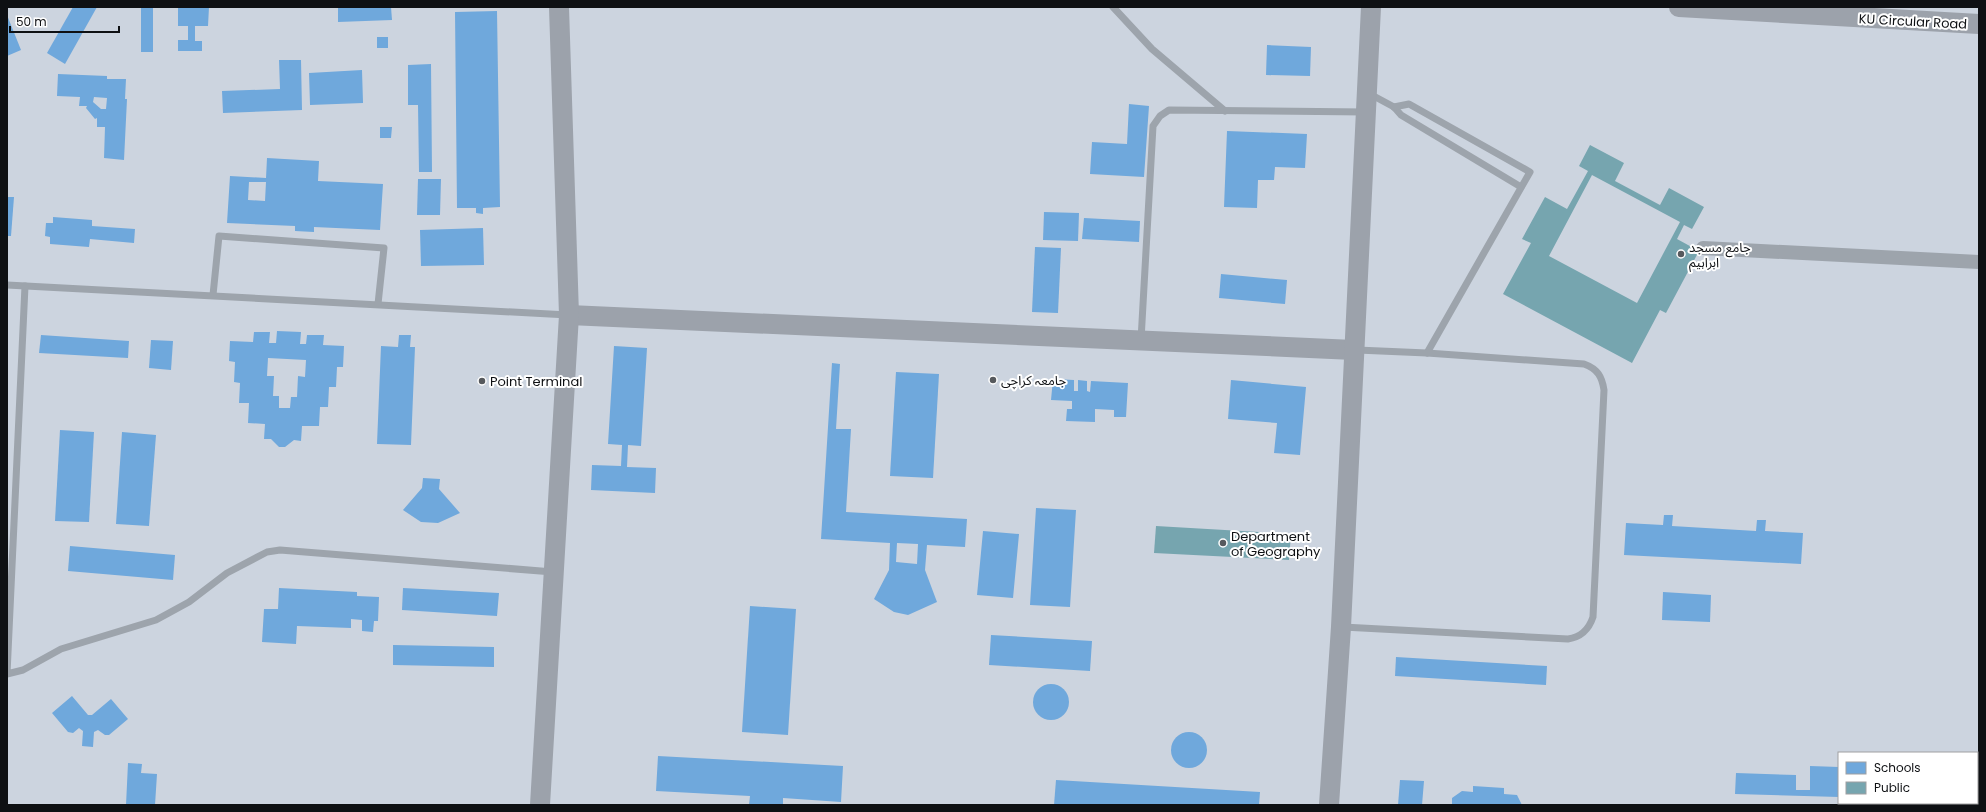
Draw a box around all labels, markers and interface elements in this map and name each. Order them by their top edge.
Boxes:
scale bar [10,8,119,34]
street label: KU Circular Road [1858,9,1968,34]
text: 50 m [16,13,47,30]
place label: جامع مسجد ابراہیم [1689,238,1751,273]
marker: جامع مسجد ابراہیم [1676,249,1686,259]
place label: جامعہ کراچی [1001,371,1067,390]
place label: Point Terminal [490,372,582,391]
marker: جامعہ کراچی [988,375,998,385]
marker: Point Terminal [477,376,487,386]
place label: Department of Geography [1231,527,1321,561]
marker: Department of Geography [1218,538,1228,548]
legend [1838,752,1978,804]
text: Schools [1874,759,1921,776]
text: Public [1874,779,1910,796]

